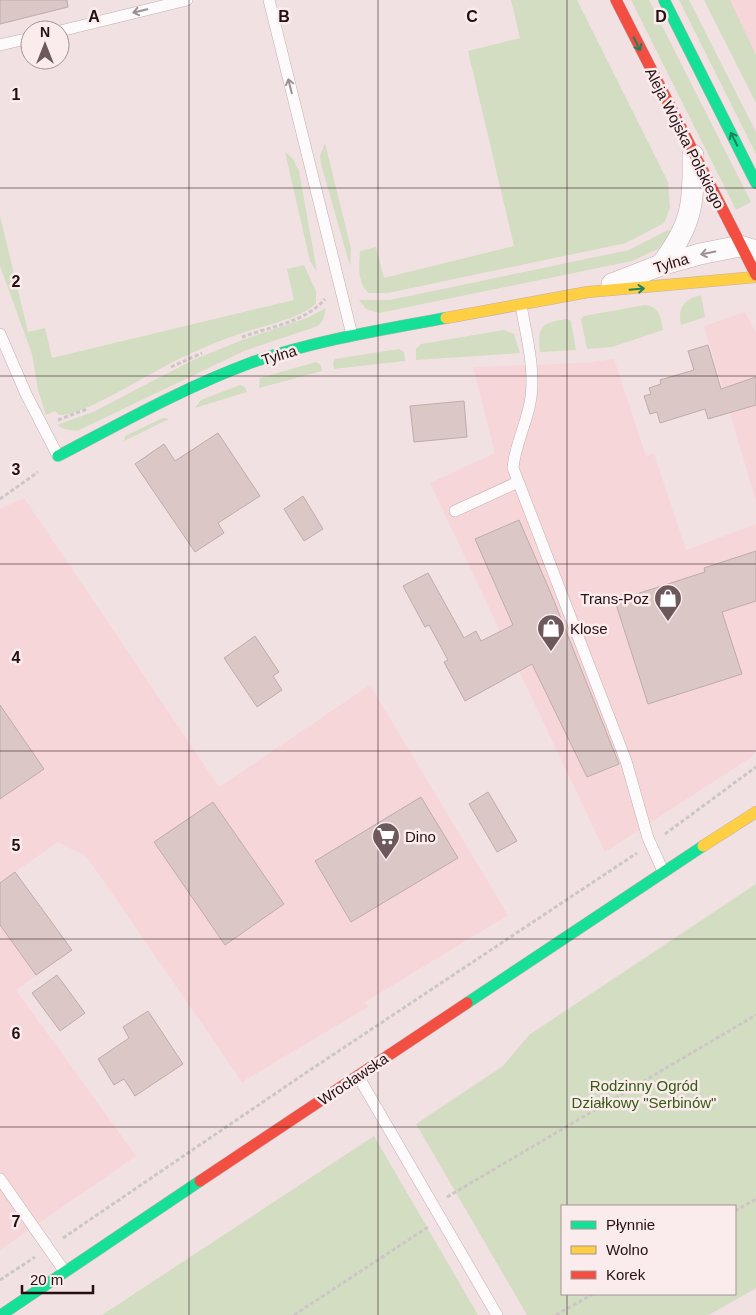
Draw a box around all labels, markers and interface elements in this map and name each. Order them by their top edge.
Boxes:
one-way arrow [132,7,148,17]
text: A [88,8,100,25]
text: B [278,8,290,25]
text: C [466,8,478,25]
text: D [655,8,667,25]
north arrow [20,20,70,70]
text: N [40,24,50,40]
one-way arrow [633,36,643,51]
street label: Aleja Wojska Polskiego [642,65,728,211]
one-way arrow [285,79,294,95]
text: 1 [12,86,21,103]
one-way arrow [729,132,739,147]
one-way arrow [701,248,717,258]
street label: Tylna [651,249,691,276]
text: 2 [12,273,21,290]
one-way arrow [629,284,645,293]
street label: Tylna [259,341,299,368]
text: 3 [12,461,21,478]
shop icon: Trans-Poz [653,583,683,622]
place label: Trans-Poz [580,590,649,607]
shop icon: Klose [536,613,566,652]
place label: Klose [570,620,608,637]
text: 4 [12,649,21,666]
supermarket icon: Dino [371,821,401,860]
place label: Dino [405,828,436,845]
text: 5 [12,837,21,854]
text: 6 [12,1025,21,1042]
street label: Wrocławska [315,1049,392,1109]
park label: Rodzinny Ogród Działkowy "Serbinów" [572,1077,716,1111]
legend [561,1205,736,1295]
text: 7 [12,1213,21,1230]
text: Płynnie [606,1216,655,1233]
text: Wolno [606,1241,648,1258]
scale bar [22,1262,94,1294]
text: Korek [606,1266,646,1283]
text: 20 m [30,1271,63,1288]

